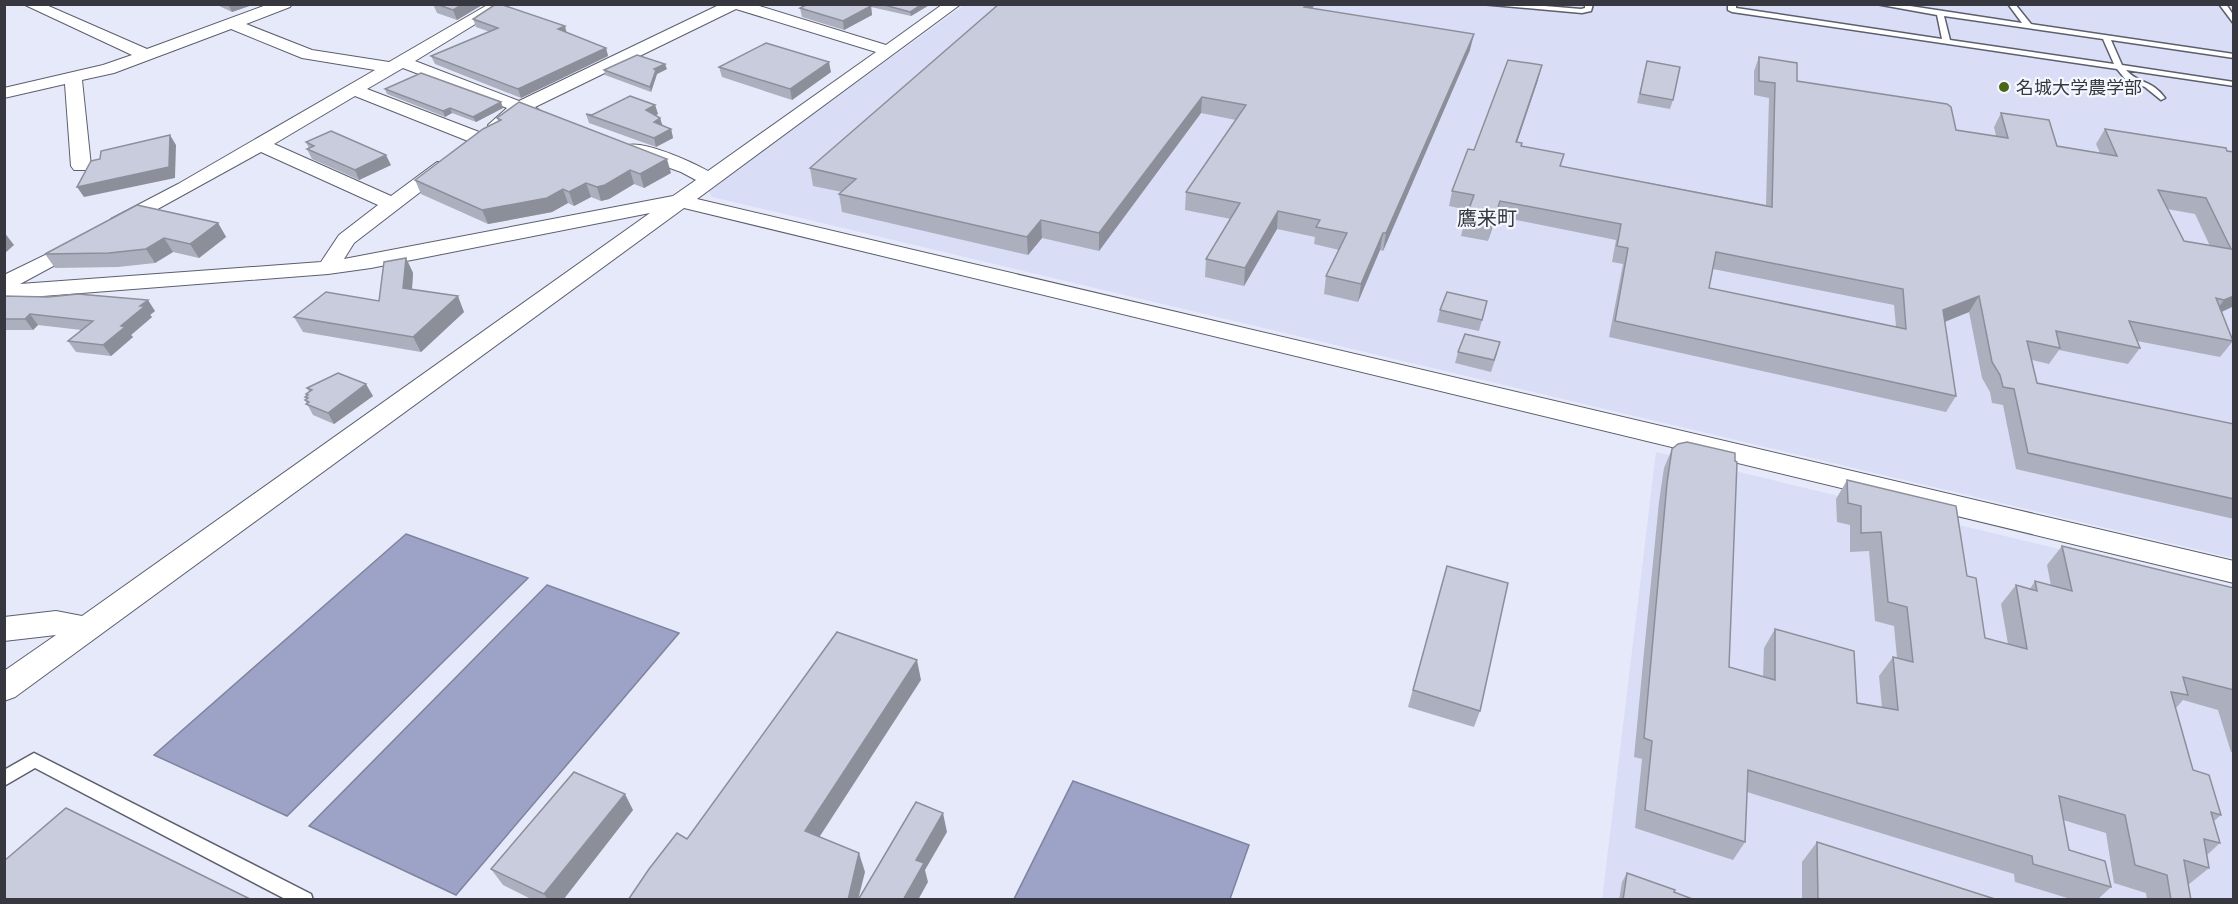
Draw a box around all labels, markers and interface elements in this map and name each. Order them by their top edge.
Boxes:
place label: 名城大学農学部 [2016,77,2142,98]
marker: 名城大学農学部 [1997,80,2011,94]
district label: 鷹来町 [1457,206,1517,230]

